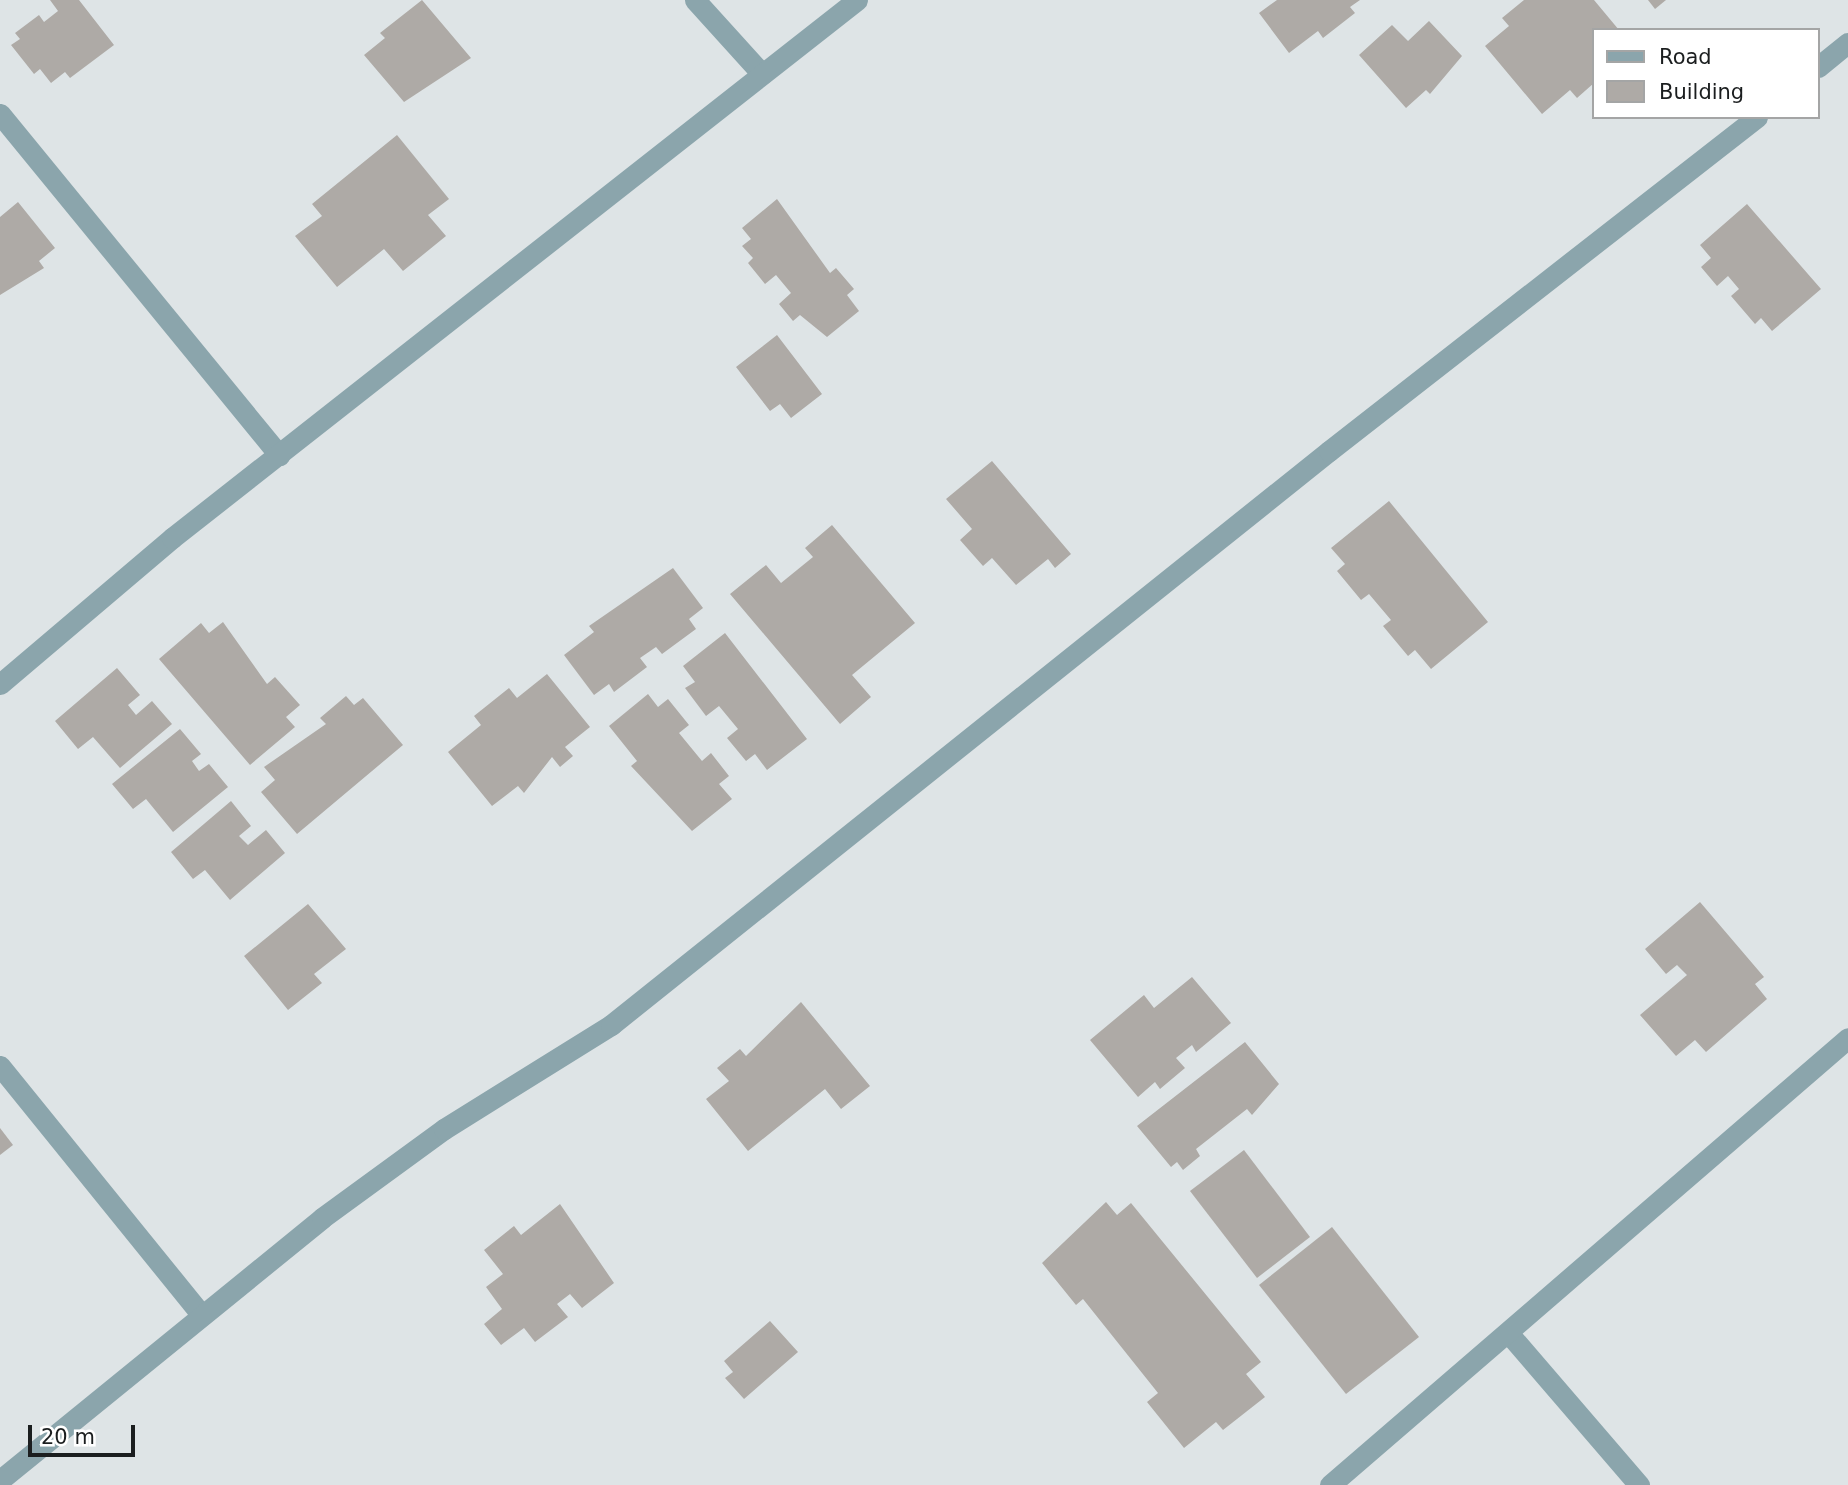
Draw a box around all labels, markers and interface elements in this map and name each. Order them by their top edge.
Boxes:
legend [1592,28,1820,119]
text: Road [1659,45,1712,69]
text: Building [1659,80,1744,104]
scale bar [32,1412,138,1456]
text: 20 m [41,1425,95,1449]

